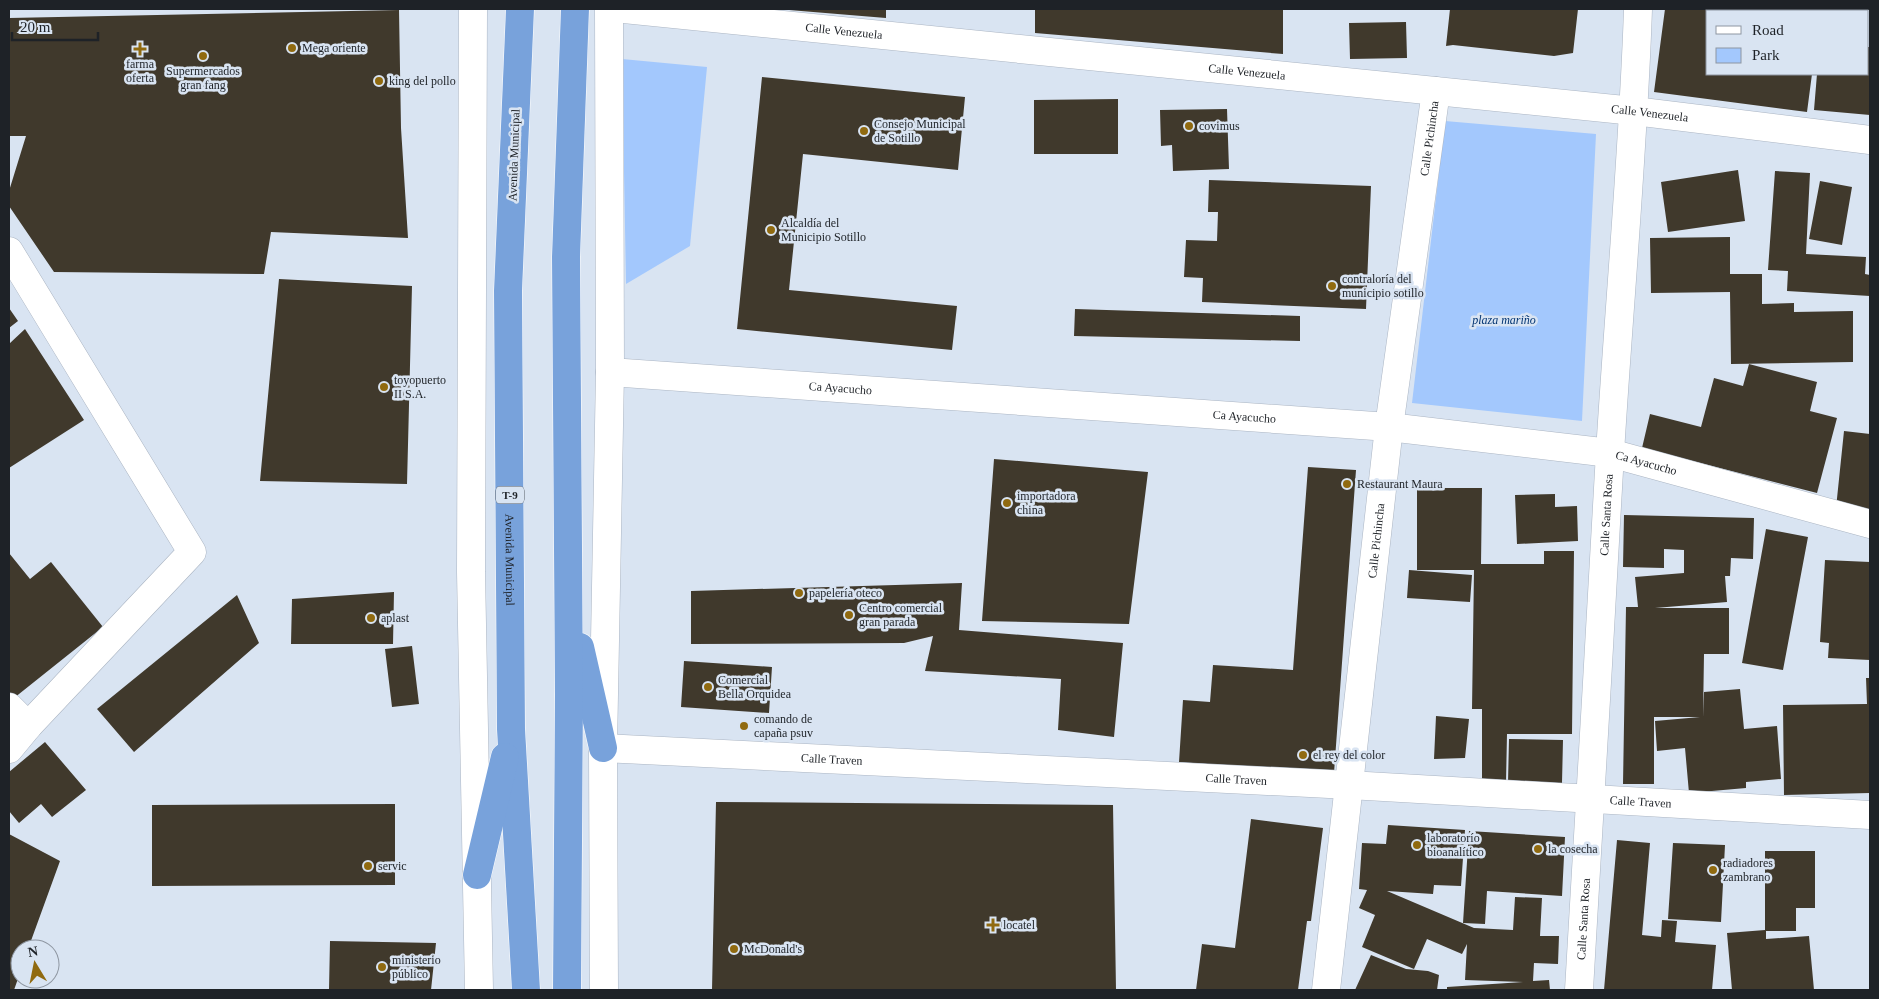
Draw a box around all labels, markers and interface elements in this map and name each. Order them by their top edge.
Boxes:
scale bar [12,10,99,42]
legend [1706,10,1869,75]
text: 20 m [20,19,51,35]
street label: Calle Venezuela [805,20,884,42]
text: Road [1752,22,1784,38]
place label: Mega oriente [302,41,366,55]
marker: Mega oriente [286,42,298,54]
marker: farma oferta [134,43,146,55]
text: Park [1752,47,1780,63]
marker: Supermercados gran fang [197,50,209,62]
place label: farma oferta [126,57,155,85]
street label: Calle Venezuela [1208,61,1287,83]
place label: Supermercados gran fang [166,64,240,92]
place label: king del pollo [389,74,456,88]
marker: king del pollo [373,75,385,87]
street label: Calle Pichincha [1417,99,1442,177]
street label: Calle Venezuela [1611,102,1690,125]
street label: Avenida Municipal [505,108,523,201]
place label: Consejo Municipal de Sotillo [874,117,966,145]
place label: covimus [1199,119,1240,133]
marker: covimus [1183,120,1195,132]
marker: Consejo Municipal de Sotillo [858,125,870,137]
place label: Alcaldía del Municipio Sotillo [781,216,866,244]
marker: Alcaldía del Municipio Sotillo [765,224,777,236]
place label: contraloría del municipio sotillo [1342,272,1424,300]
marker: contraloría del municipio sotillo [1326,280,1338,292]
park label: plaza mariño [1471,313,1536,327]
place label: toyopuerto II S.A. [394,373,446,401]
street label: Ca Ayacucho [808,379,872,397]
marker: toyopuerto II S.A. [378,381,390,393]
street label: Ca Ayacucho [1212,408,1276,426]
street label: Ca Ayacucho [1614,448,1679,478]
street label: Calle Santa Rosa [1597,473,1616,556]
place label: Restaurant Maura [1357,477,1443,491]
marker: Restaurant Maura [1341,478,1353,490]
road number: T-9 [496,486,524,504]
place label: importadora china [1017,489,1076,517]
marker: importadora china [1001,497,1013,509]
street label: Calle Pichincha [1365,502,1388,579]
street label: Avenida Municipal [503,514,517,607]
place label: papelería oteco [809,586,882,600]
marker: papelería oteco [793,587,805,599]
place label: Centro comercial gran parada [859,601,943,629]
marker: Centro comercial gran parada [843,609,855,621]
place label: aplast [381,611,410,625]
marker: aplast [365,612,377,624]
place label: Comercial Bella Orquidea [718,673,792,701]
marker: Comercial Bella Orquidea [702,681,714,693]
place label: comando de capaña psuv [754,712,813,740]
marker: comando de capaña psuv [738,720,750,732]
place label: el rey del color [1313,748,1385,762]
marker: el rey del color [1297,749,1309,761]
street label: Calle Traven [801,751,863,768]
street label: Calle Traven [1205,771,1267,788]
street label: Calle Traven [1609,793,1672,811]
place label: laboratorío bioanalítico [1427,831,1484,859]
marker: laboratorío bioanalítico [1411,839,1423,851]
place label: la cosecha [1548,842,1598,856]
marker: la cosecha [1532,843,1544,855]
place label: radiadores zambrano [1723,856,1773,884]
place label: servic [378,859,407,873]
marker: servic [362,860,374,872]
marker: radiadores zambrano [1707,864,1719,876]
street label: Calle Santa Rosa [1574,877,1593,961]
place label: locatel [1003,918,1036,932]
marker: locatel [987,919,999,931]
north arrow [10,939,60,989]
place label: McDonald's [744,942,802,956]
text: N [27,943,39,960]
marker: McDonald's [728,943,740,955]
place label: ministerio público [392,953,441,981]
marker: ministerio público [376,961,388,973]

